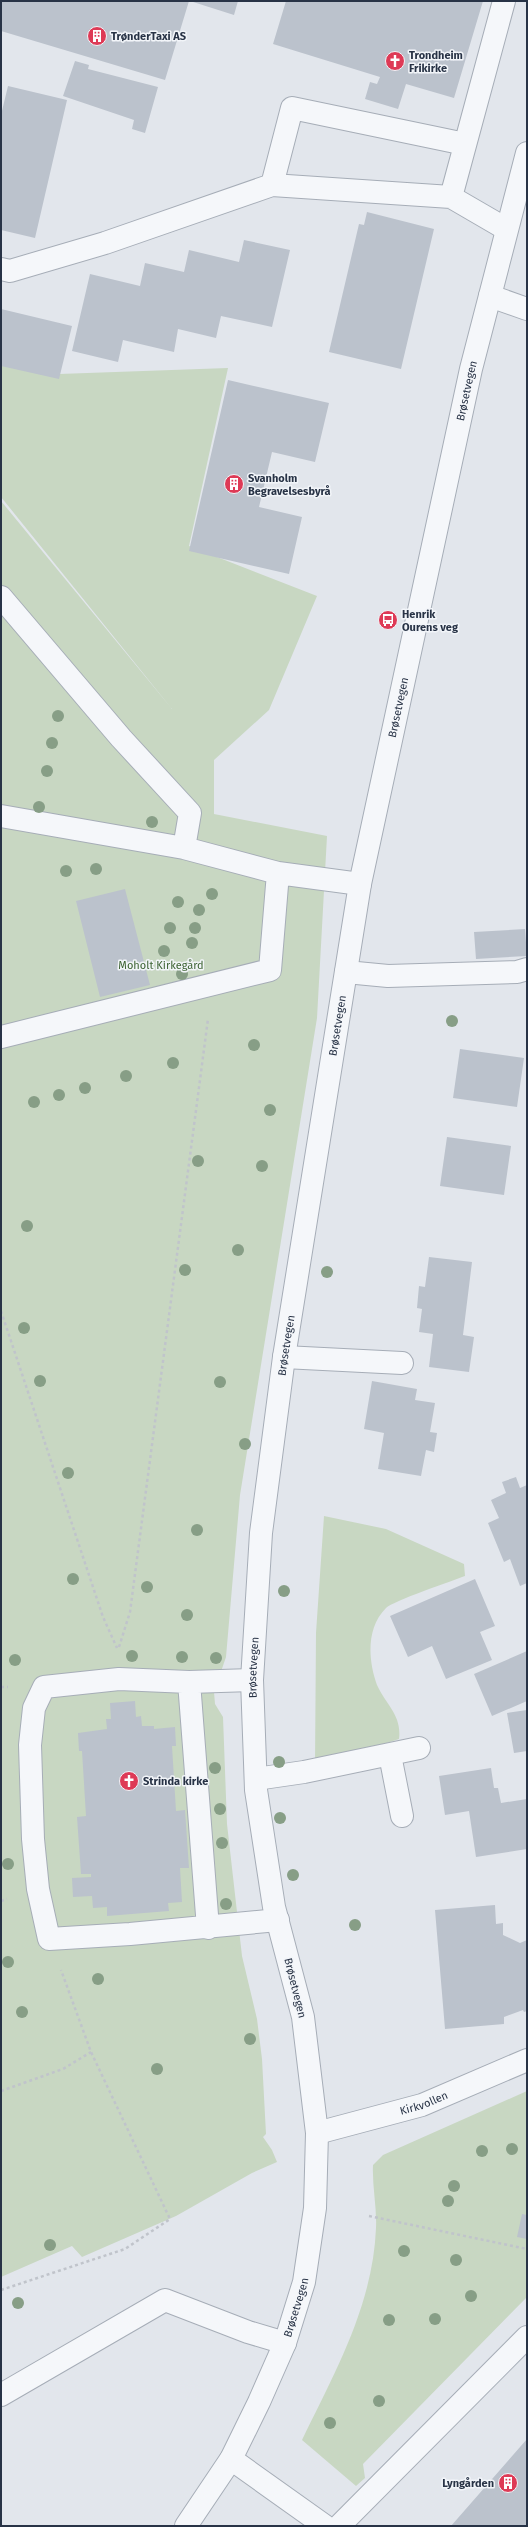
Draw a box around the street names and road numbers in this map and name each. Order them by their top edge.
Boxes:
street label: Brøsetvegen [454,359,479,422]
street label: Brøsetvegen [385,676,411,739]
street label: Brøsetvegen [326,994,349,1057]
street label: Brøsetvegen [275,1314,297,1377]
street label: Brøsetvegen [245,1636,261,1698]
street label: Brøsetvegen [281,1957,309,2019]
street label: Kirkvollen [398,2088,450,2117]
street label: Brøsetvegen [281,2277,311,2339]

